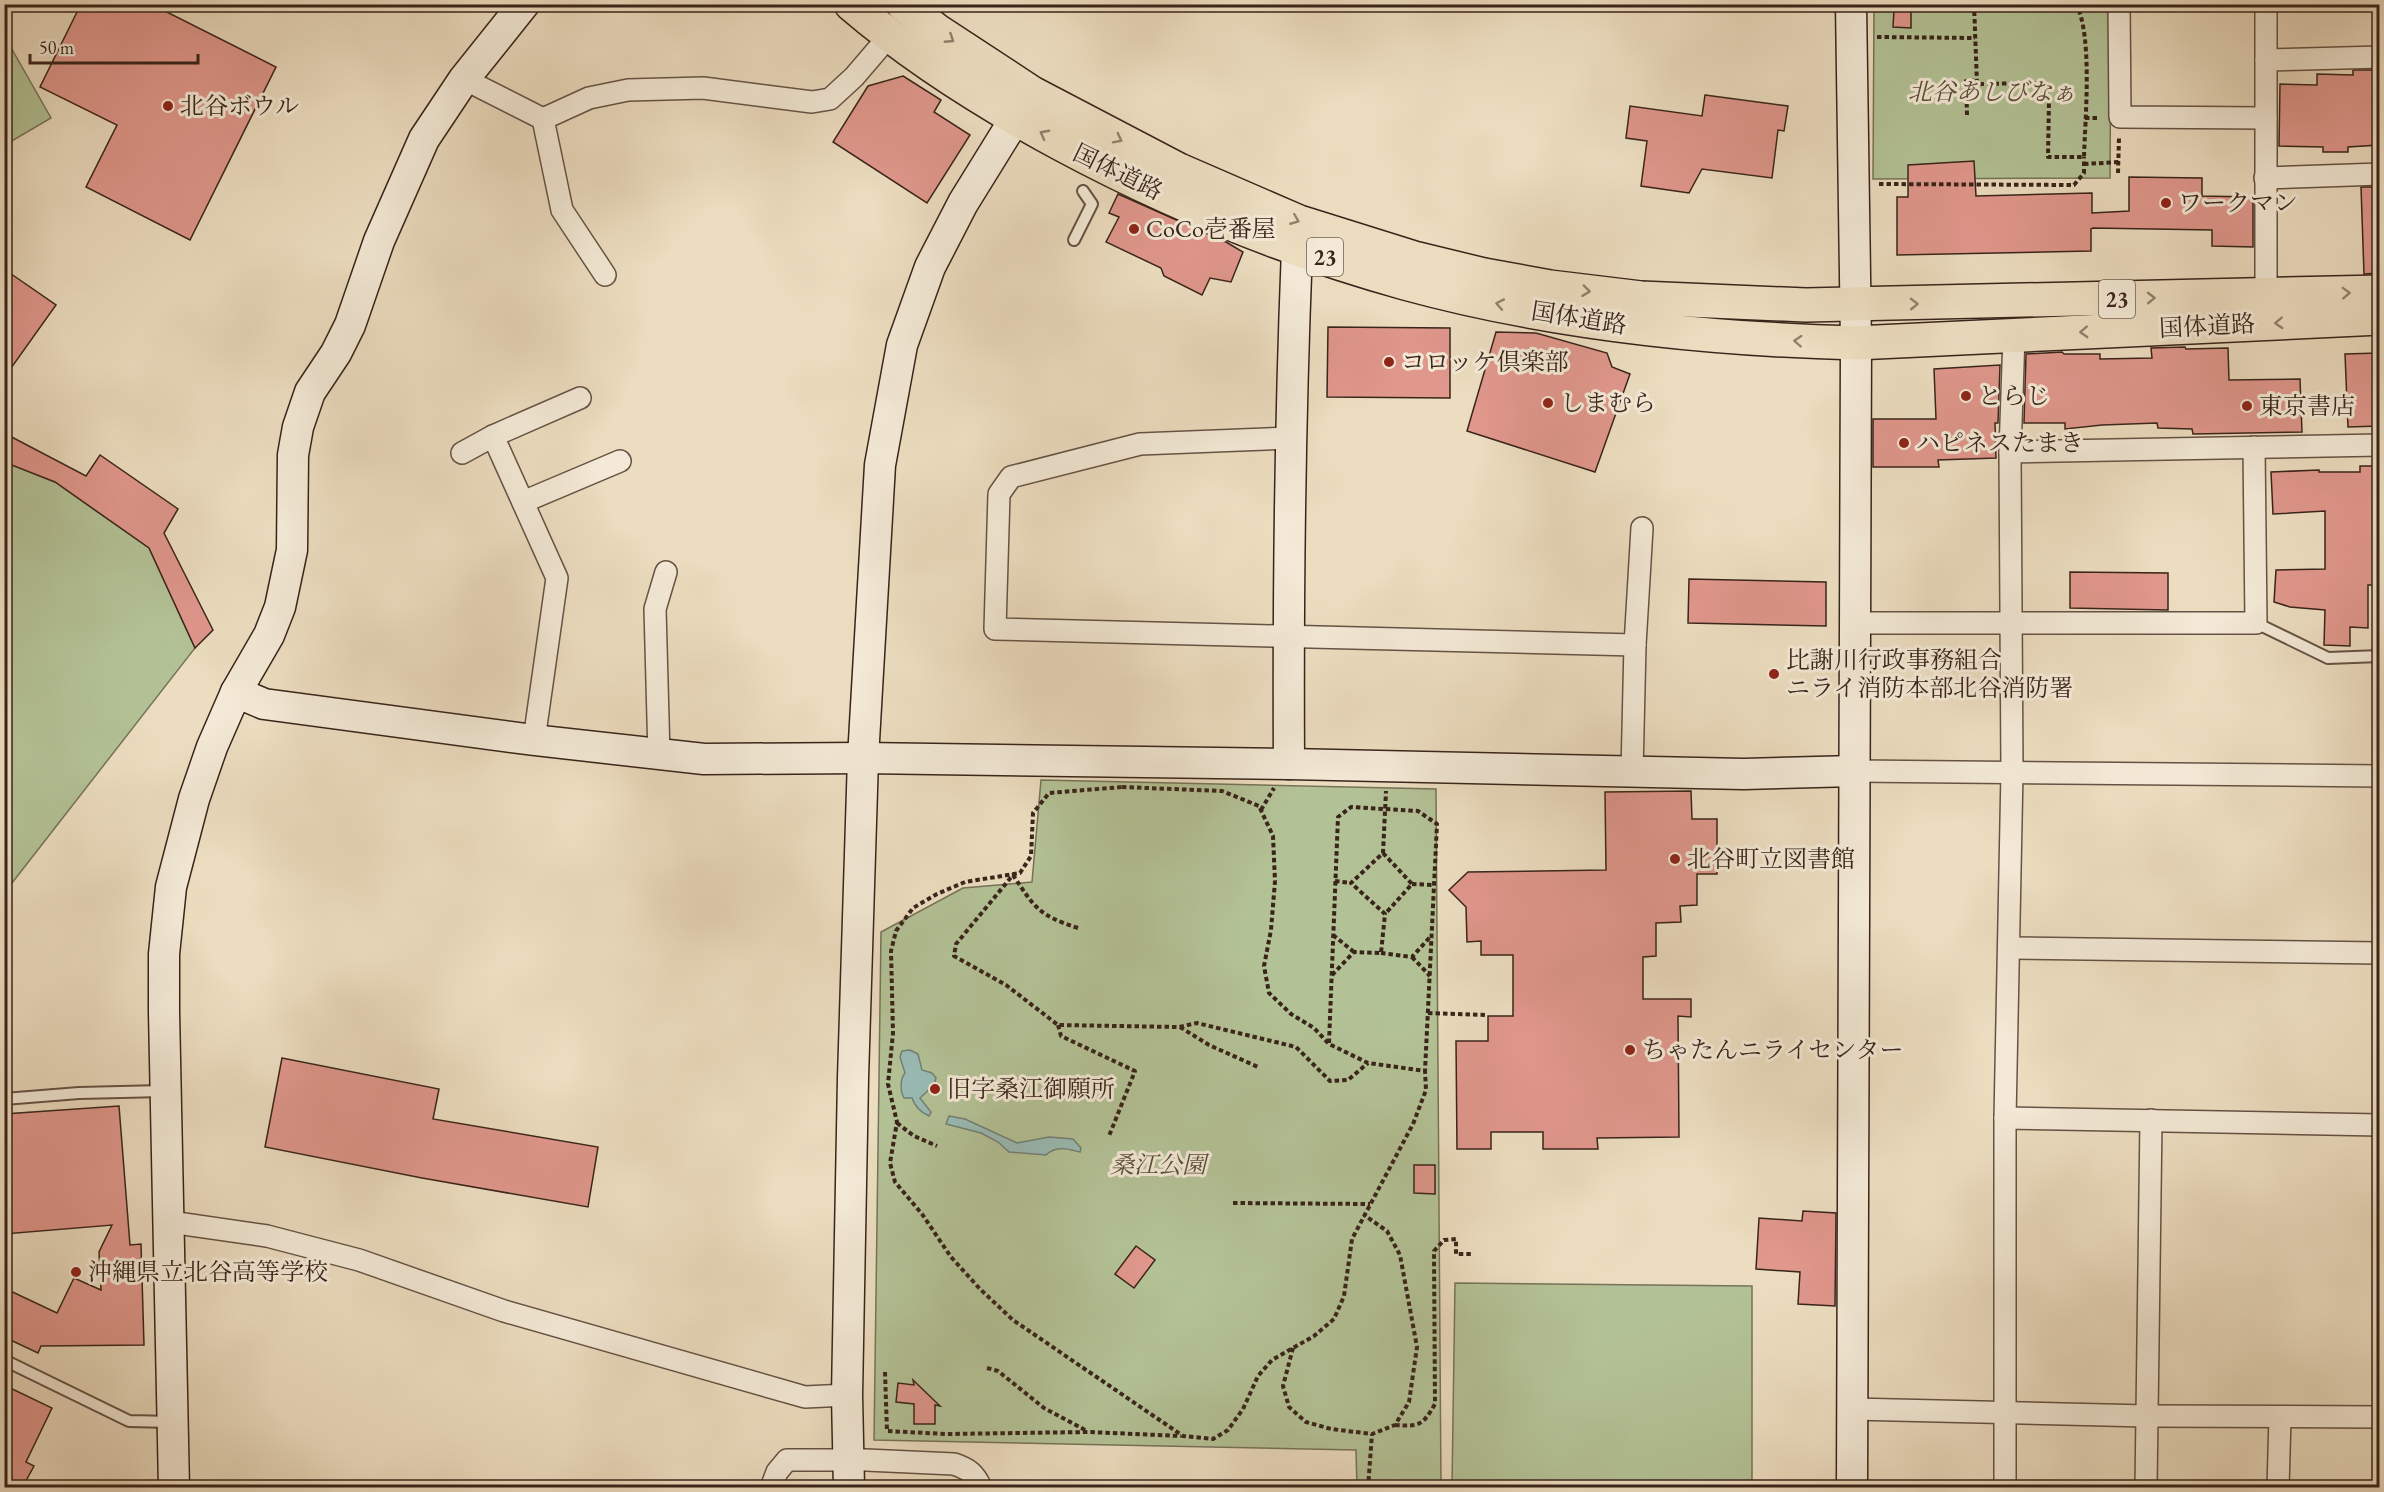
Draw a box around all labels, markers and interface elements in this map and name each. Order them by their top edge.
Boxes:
scale bar [30,27,198,65]
one-way arrow [944,32,955,43]
text: 50 m [39,36,74,59]
park label: 北谷あしびなぁ [1908,76,2076,107]
place label: 北谷ボウル [180,90,299,121]
marker: 北谷ボウル [161,99,175,113]
one-way arrow [1040,130,1050,141]
one-way arrow [1111,131,1122,143]
street label: 国体道路 [1068,137,1168,207]
place label: ワークマン [2178,187,2298,218]
marker: ワークマン [2159,196,2173,210]
place label: CoCo壱番屋 [1146,213,1276,244]
one-way arrow [1289,213,1300,225]
marker: CoCo壱番屋 [1127,222,1141,236]
road number: 23 [1307,238,1343,276]
road number: 23 [2099,280,2135,318]
one-way arrow [1581,285,1590,297]
one-way arrow [2341,287,2350,299]
one-way arrow [2146,292,2155,305]
street label: 国体道路 [1529,295,1629,340]
one-way arrow [1496,298,1506,311]
one-way arrow [1909,298,1918,310]
street label: 国体道路 [2158,308,2256,343]
one-way arrow [2275,316,2284,329]
one-way arrow [2080,325,2089,338]
one-way arrow [1793,335,1802,348]
place label: コロッケ倶楽部 [1401,346,1569,377]
marker: コロッケ倶楽部 [1382,355,1396,369]
place label: とらじ [1978,380,2050,411]
place label: しまむら [1560,387,1656,418]
marker: とらじ [1959,389,1973,403]
place label: 東京書店 [2259,390,2355,421]
marker: しまむら [1541,396,1555,410]
marker: 東京書店 [2240,399,2254,413]
place label: ハピネスたまき [1916,427,2084,458]
marker: ハピネスたまき [1897,436,1911,450]
place label: 比謝川行政事務組合 ニライ消防本部北谷消防署 [1786,644,2073,703]
marker: 比謝川行政事務組合 ニライ消防本部北谷消防署 [1767,667,1781,681]
place label: 北谷町立図書館 [1687,843,1855,874]
marker: 北谷町立図書館 [1668,852,1682,866]
place label: ちゃたんニライセンター [1642,1034,1904,1065]
marker: ちゃたんニライセンター [1623,1043,1637,1057]
place label: 旧字桑江御願所 [947,1073,1115,1104]
marker: 旧字桑江御願所 [928,1082,942,1096]
park label: 桑江公園 [1110,1149,1210,1180]
place label: 沖縄県立北谷高等学校 [88,1256,328,1287]
marker: 沖縄県立北谷高等学校 [69,1265,83,1279]

